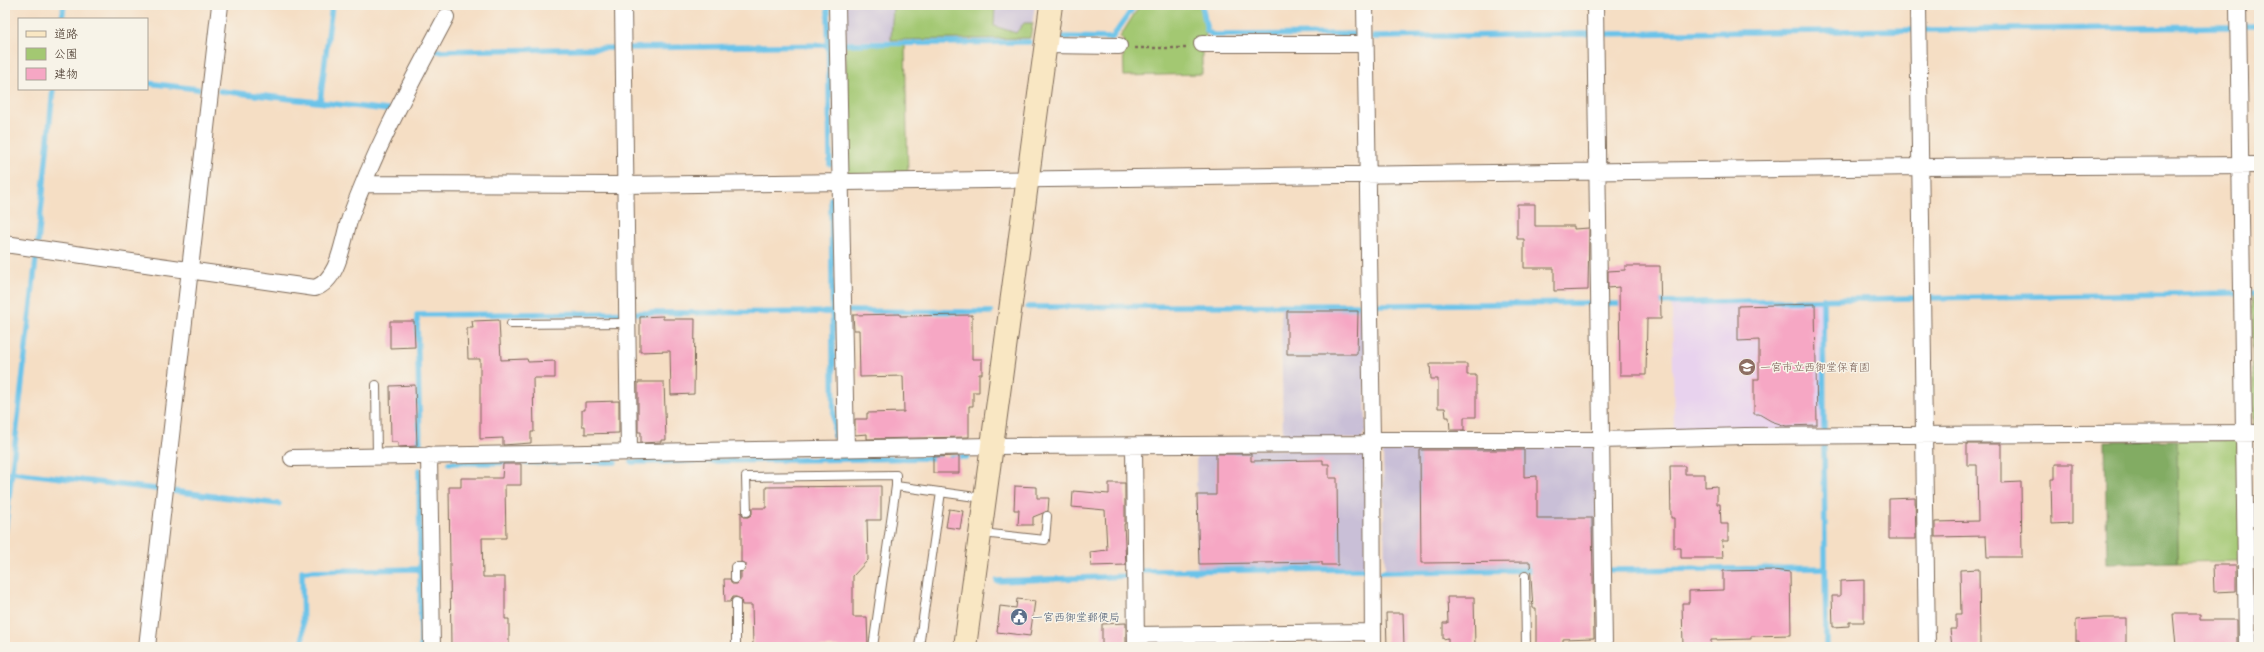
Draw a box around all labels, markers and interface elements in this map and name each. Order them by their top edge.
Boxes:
legend [18,18,148,90]
text: 道路 [54,25,78,41]
text: 公園 [54,45,78,61]
text: 建物 [54,65,78,81]
school or university icon: 一宮市立西御堂保育園 [1737,357,1757,377]
place label: 一宮市立西御堂保育園 [1760,359,1870,374]
public building icon: 一宮西御堂郵便局 [1009,607,1029,627]
place label: 一宮西御堂郵便局 [1032,609,1120,624]

